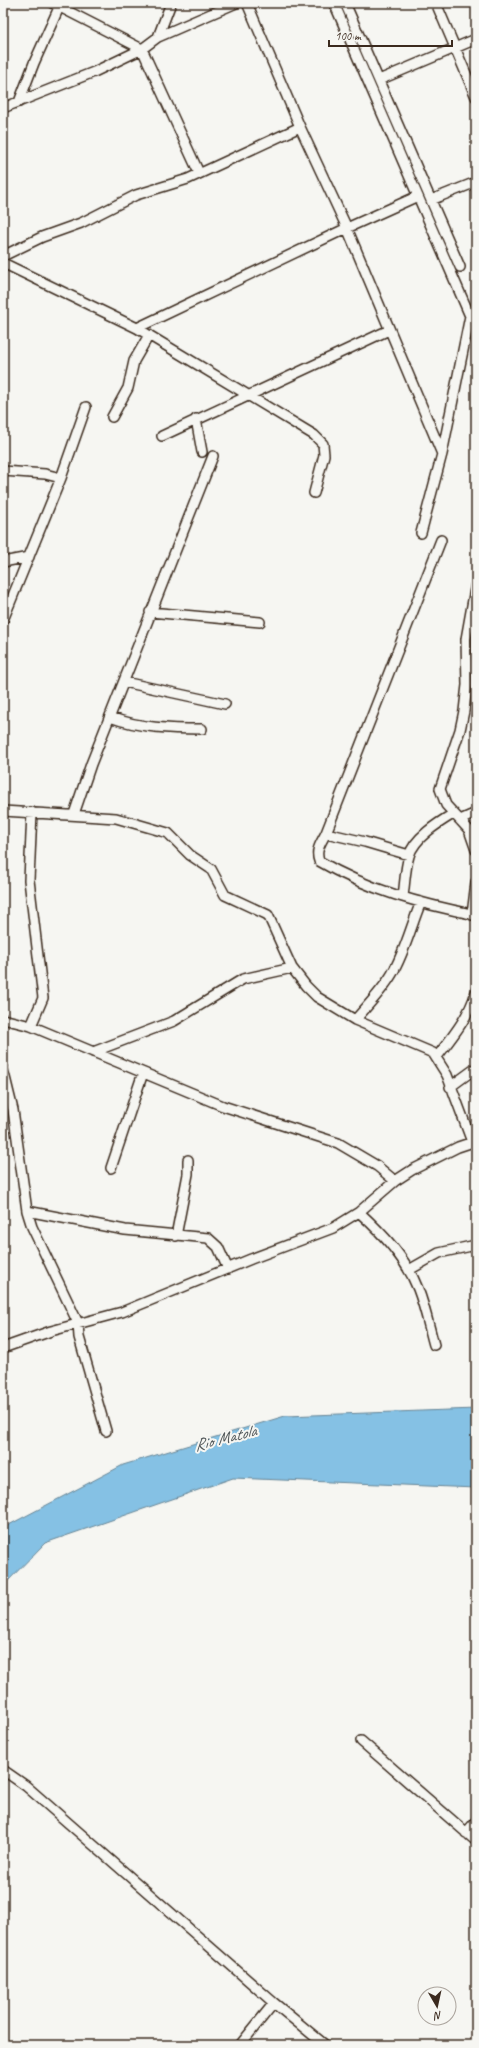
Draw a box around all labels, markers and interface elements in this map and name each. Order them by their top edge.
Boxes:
scale bar [329,22,452,48]
text: 100 m [335,28,362,44]
water label: Rio Matola [192,1420,260,1456]
north arrow [417,1986,457,2026]
text: N [432,2008,443,2024]

